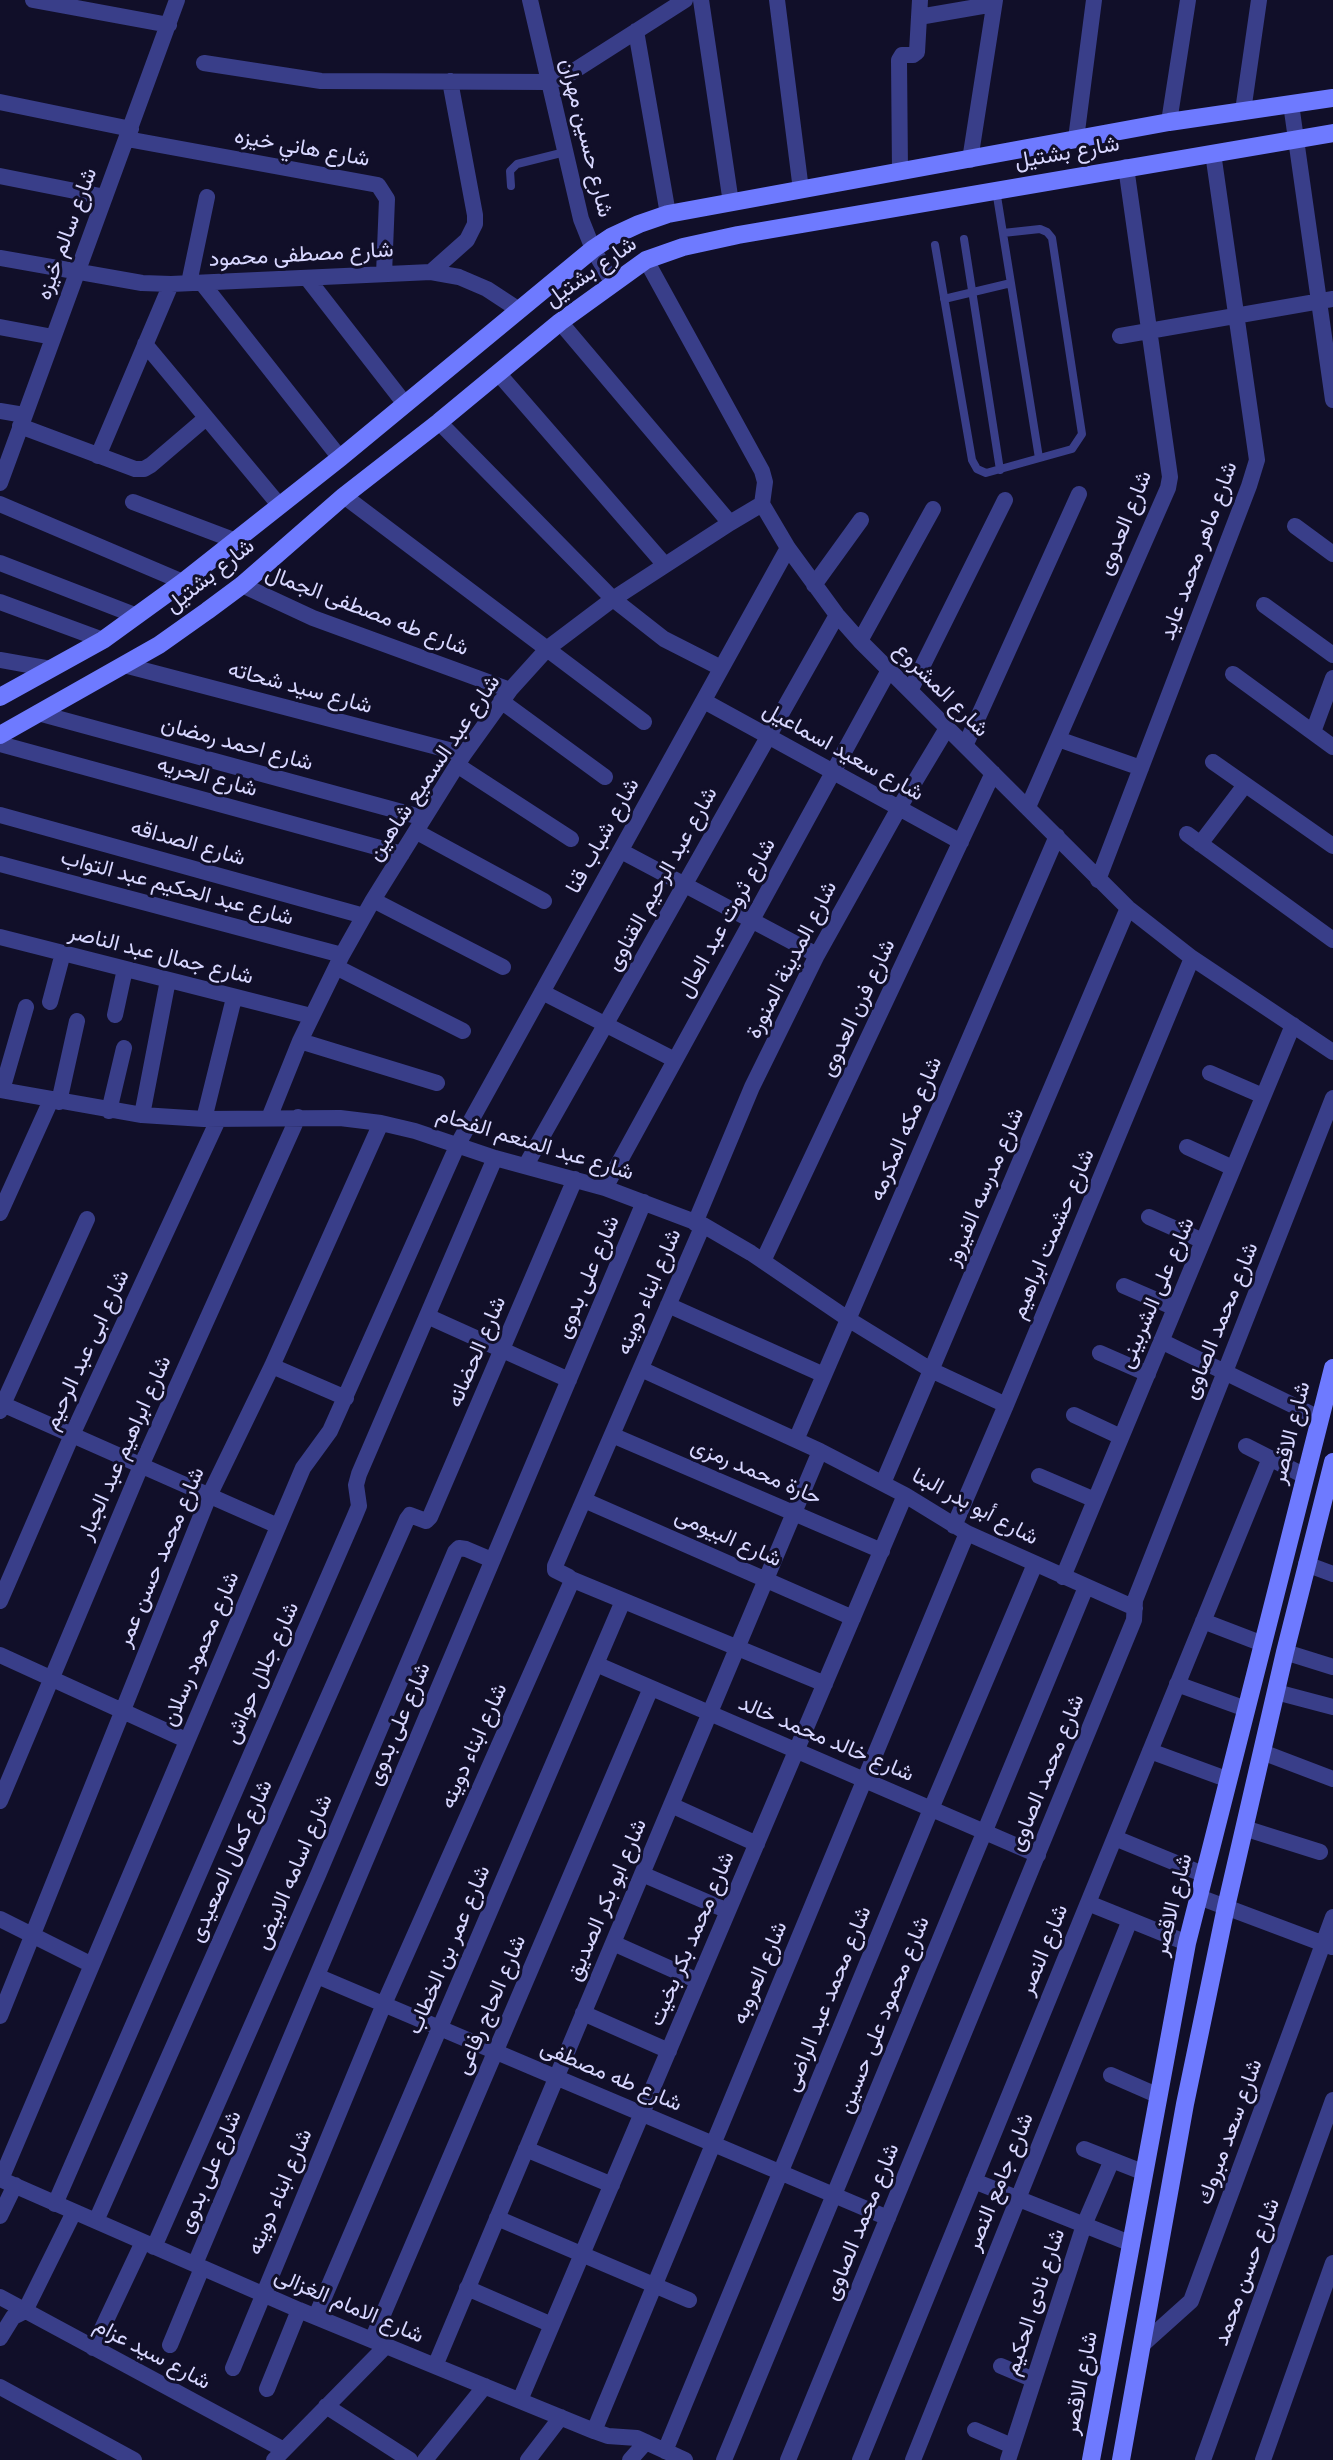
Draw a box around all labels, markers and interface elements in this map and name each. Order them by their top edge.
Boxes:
street label: شارع حسين مهران [554,56,618,220]
street label: شارع هاني خيزه [232,123,372,173]
street label: شارع بشتيل [1013,131,1121,175]
street label: شارع سالم خيزه [31,164,103,304]
street label: شارع بشتيل [540,231,642,313]
street label: شارع مصطفى محمود [208,237,394,273]
street label: شارع ماهر محمد عايد [1154,458,1244,644]
street label: شارع العدوى [1092,467,1158,579]
street label: شارع بشتيل [160,533,260,619]
street label: شارع طه مصطفى الجمال [262,560,472,662]
street label: شارع المشروع [888,637,994,743]
street label: شارع سيد شحاته [225,656,375,720]
street label: شارع عبد السميع شاهين [362,670,506,866]
street label: شارع سعيد اسماعيل [758,697,928,807]
street label: شارع احمد رمضان [158,711,316,777]
street label: شارع الحريه [154,751,260,803]
street label: شارع شباب قنا [560,774,646,898]
street label: شارع عبد الرحيم القناوى [600,782,724,976]
street label: شارع الصداقه [128,814,248,872]
street label: شارع ثروت عبد العال [672,834,782,1002]
street label: شارع عبد الحكيم عبد التواب [58,844,296,932]
street label: شارع المدينة المنورة [741,877,843,1043]
street label: شارع جمال عبد الناصر [66,919,256,991]
street label: شارع فرن العدوى [815,935,901,1081]
street label: شارع مكه المكرمه [864,1053,948,1205]
street label: شارع عبد المنعم الفحام [433,1101,637,1187]
street label: شارع مدرسه الفيروز [940,1104,1030,1270]
street label: شارع حشمت ابراهيم [1005,1145,1101,1323]
street label: شارع على بدوى [550,1212,626,1342]
street label: شارع على الشربينى [1113,1213,1201,1373]
street label: شارع ابناء دوينه [611,1225,687,1359]
street label: شارع محمد الصاوى [1177,1239,1265,1403]
street label: شارع ابى عبد الرحيم [38,1266,136,1434]
street label: شارع الحضانه [442,1292,512,1412]
street label: شارع ابراهيم عبد الجبار [72,1352,178,1544]
street label: شارع الاقصر [1266,1379,1316,1487]
street label: حارة محمد رمزى [687,1433,825,1511]
street label: شارع محمد حسن عمر [111,1463,211,1651]
street label: شارع أبو بدر البنا [907,1463,1043,1551]
street label: شارع البيومى [671,1503,785,1573]
street label: شارع محمود رسلان [156,1568,246,1730]
street label: شارع جلال حواش [219,1598,305,1748]
street label: شارع على بدوى [361,1659,437,1789]
street label: شارع ابناء دوينه [435,1679,513,1813]
street label: شارع خالد محمد خالد [734,1690,918,1788]
street label: شارع محمد الصاوى [1003,1691,1091,1855]
street label: شارع كمال الصعيدى [183,1776,279,1946]
street label: شارع اسامه الابيض [249,1790,339,1954]
street label: شارع ابو بكر الصديق [561,1815,653,1985]
street label: شارع محمد بكر بخيت [643,1848,741,2030]
street label: شارع الاقصر [1148,1851,1198,1959]
street label: شارع عمر بن الخطاب [401,1861,497,2039]
street label: شارع النصر [1014,1901,1074,1999]
street label: شارع محمد عبد الراضى [779,1902,877,2096]
street label: شارع محمود على حسين [832,1913,936,2117]
street label: شارع العروبه [726,1918,794,2028]
street label: شارع الحاج رفاعى [450,1931,532,2079]
street label: شارع طه مصطفى [536,2034,686,2118]
street label: شارع سعد مبروك [1191,2056,1269,2208]
street label: شارع على بدوى [172,2107,248,2237]
street label: شارع جامع النصر [960,2109,1040,2255]
street label: شارع ابناء دوينه [242,2125,318,2259]
street label: شارع محمد الصاوى [818,2140,906,2304]
street label: شارع حسن محمد [1208,2195,1286,2349]
street label: شارع نادى الحكيم [999,2225,1071,2379]
street label: شارع الامام الغزالى [270,2263,428,2349]
street label: شارع سيد عزام [89,2312,215,2396]
street label: شارع الاقصر [1058,2329,1104,2437]

